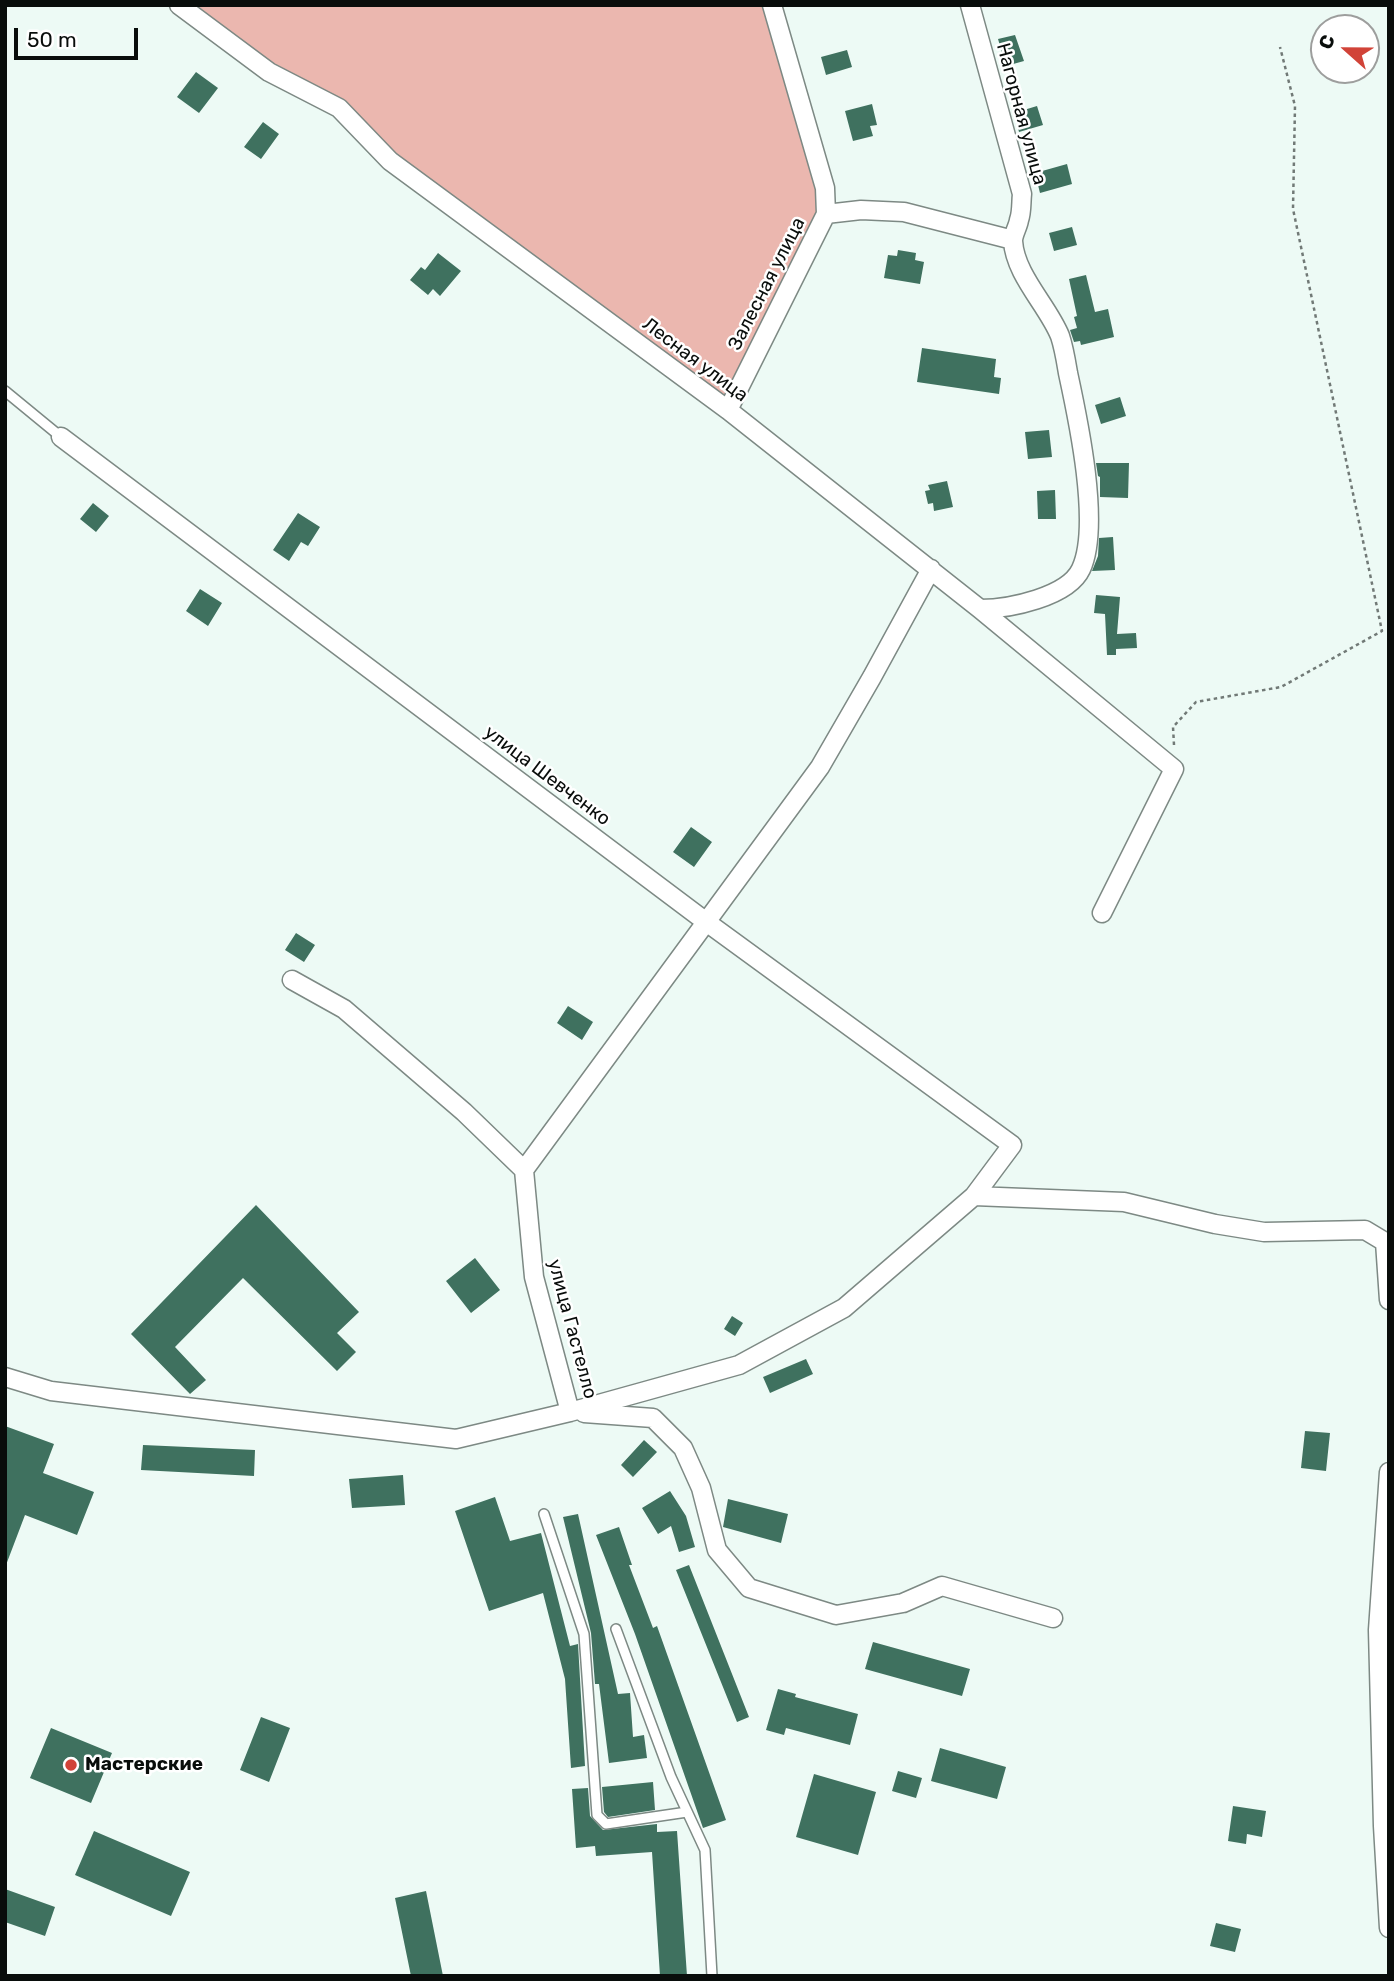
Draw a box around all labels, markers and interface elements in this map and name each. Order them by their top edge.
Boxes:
scale bar [18,14,142,58]
north arrow [1310,14,1380,84]
text: 50 m [27,27,77,52]
text: С [1314,32,1340,52]
street label: Нагорная улица [991,41,1051,187]
street label: Залесная улица [724,214,810,354]
street label: Лесная улица [638,313,752,407]
street label: улица Шевченко [479,721,615,831]
street label: улица Гастелло [542,1257,602,1401]
place label: Мастерские [85,1754,203,1776]
marker: Мастерские [63,1757,79,1773]

